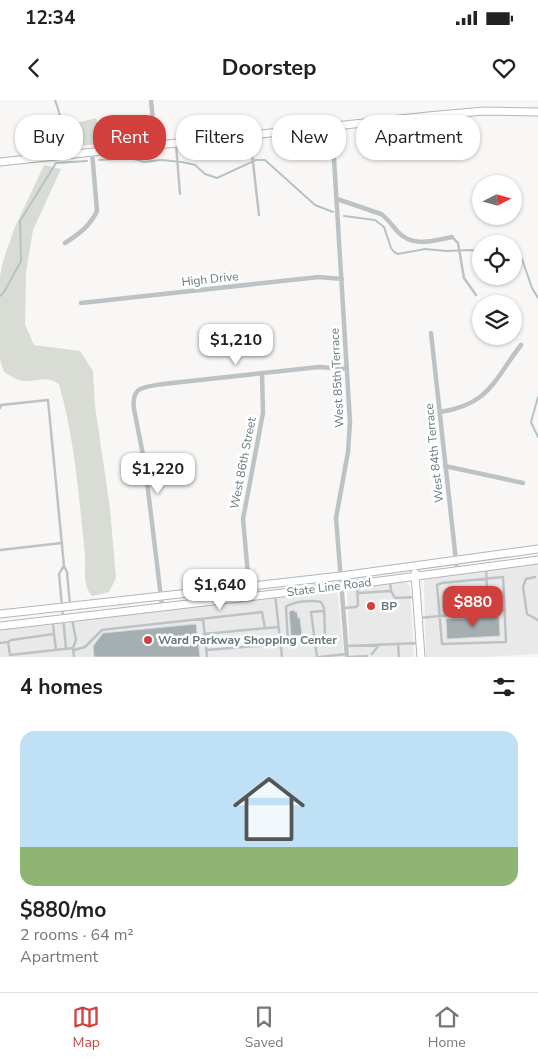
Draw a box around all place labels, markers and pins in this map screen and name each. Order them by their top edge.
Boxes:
pin: $1,210 [195,324,277,366]
pin: $1,220 [117,452,199,495]
pin: $1,640 [179,568,261,611]
pin: $880 [443,586,503,628]
place label: BP [381,598,397,614]
marker: BP [365,600,377,612]
place label: Ward Parkway Shopping Center [158,632,337,648]
marker: Ward Parkway Shopping Center [142,634,154,646]

